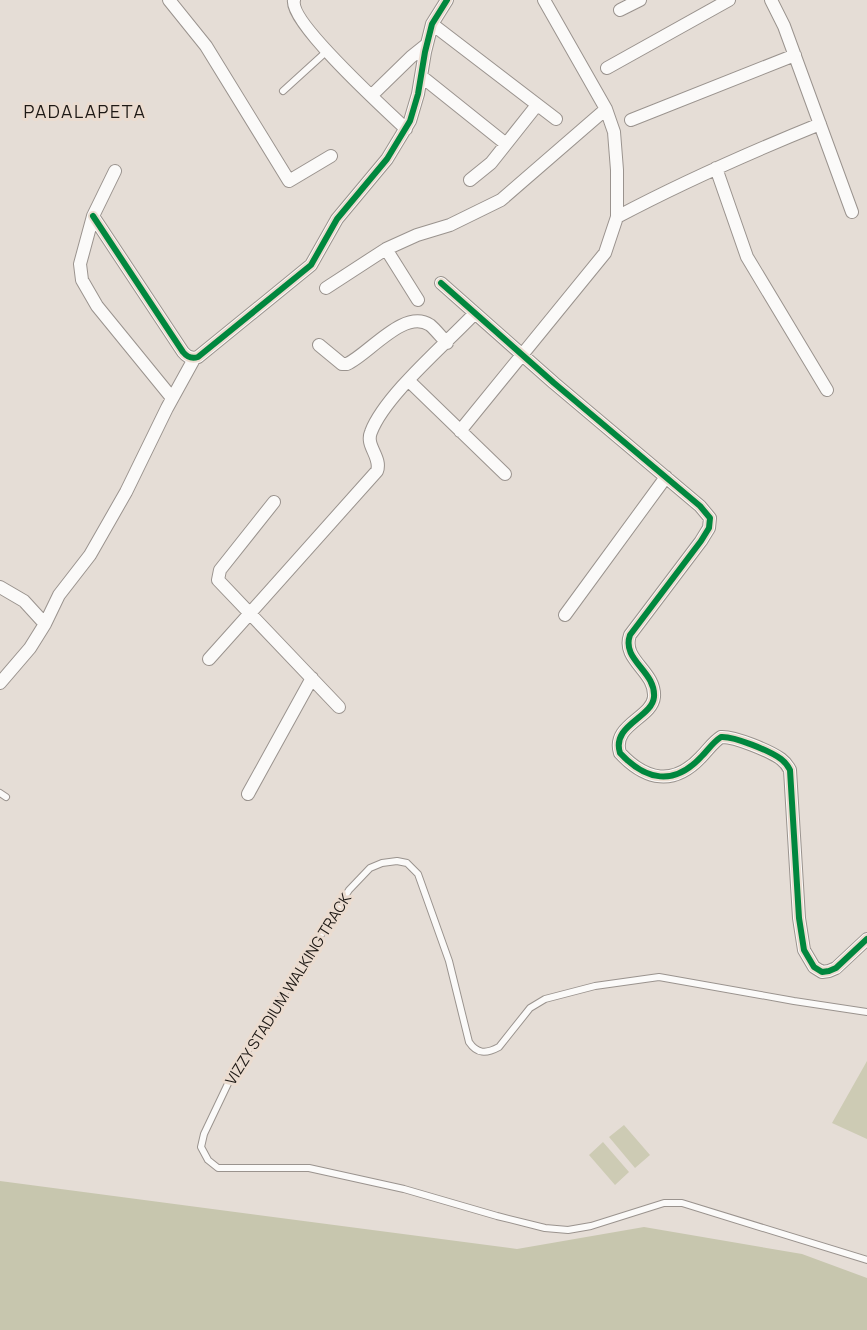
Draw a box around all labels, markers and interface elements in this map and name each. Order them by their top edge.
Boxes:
district label: PADALAPETA [23,99,147,123]
street label: VIZZY STADIUM WALKING TRACK [220,889,356,1089]

